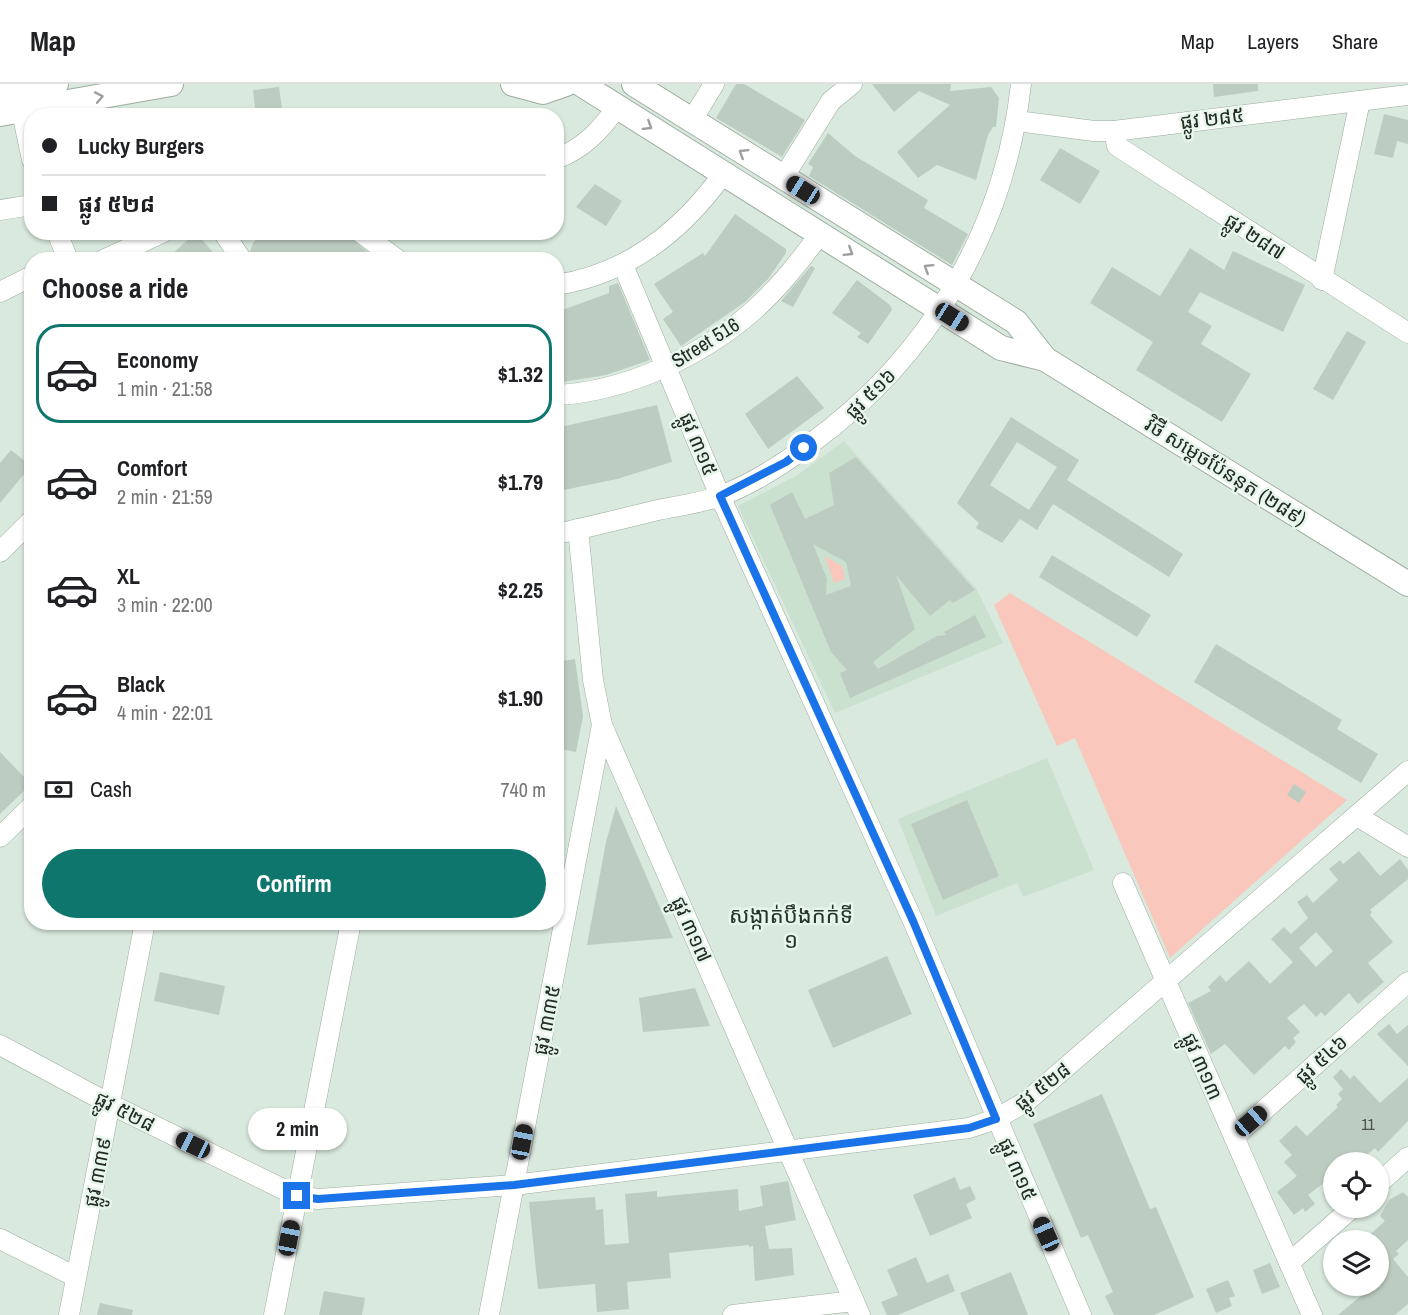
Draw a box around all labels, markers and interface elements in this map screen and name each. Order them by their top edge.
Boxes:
text: Map [30,22,76,60]
text: Map [1181,27,1214,56]
text: Layers [1247,27,1299,56]
text: Share [1332,27,1378,56]
one-way arrow [94,91,104,104]
street label: ផ្លូវ ២៨៥ [1178,101,1246,141]
one-way arrow [642,119,652,131]
text: Lucky Burgers [78,131,204,161]
one-way arrow [739,149,750,160]
car [783,173,823,207]
text: ផ្លូវ ៥២៨ [78,189,155,219]
street label: ផ្លូវ ២៨៧ [1216,206,1291,271]
one-way arrow [843,245,853,257]
one-way arrow [924,263,934,275]
text: Choose a ride [42,270,188,306]
car [932,300,972,334]
street label: Street 516 [666,310,744,374]
text: Economy [117,345,198,375]
icon: car [45,347,99,401]
text: $1.32 [498,359,543,389]
street label: ផ្លូវ ៥១៦ [839,362,906,429]
text: 1 min · 21:58 [117,375,213,402]
street label: ផ្លូវ ៣១៥ [668,408,724,482]
street label: វិថី សម្តេចប៉ែននុត (២៨៩) [1140,410,1312,532]
route start [790,434,817,461]
text: Comfort [117,453,187,483]
icon: car [45,455,99,509]
text: $1.79 [498,467,543,497]
text: 2 min · 21:59 [117,483,213,510]
text: XL [117,561,140,591]
icon: car [45,563,99,617]
text: $2.25 [498,575,543,605]
text: 3 min · 22:00 [117,591,213,618]
text: Black [117,669,165,699]
icon: car [45,671,99,725]
text: $1.90 [498,683,543,713]
text: 4 min · 22:01 [117,699,213,726]
icon: cash [42,773,75,806]
text: Cash [90,774,132,804]
text: 740 m [500,776,546,803]
button: Confirm [42,849,546,918]
street label: ផ្លូវ ៣១៧ [660,892,718,969]
district label: សង្កាត់បឹងកក់ទី ១ [729,900,853,955]
street label: ផ្លូវ ៣៣៥ [526,983,572,1059]
street label: ផ្លូវ ៣១៣ [1171,1028,1230,1106]
street label: ផ្លូវ ៥៤៦ [1289,1028,1357,1094]
street label: ផ្លូវ ៥២៨ [1008,1056,1079,1121]
street label: ផ្លូវ ៥២៨ [88,1084,160,1143]
car [1232,1102,1270,1140]
callout: 2 min [248,1109,346,1151]
house number: 11 [1361,1113,1376,1135]
text: 2 min [276,1115,319,1142]
car [510,1123,534,1161]
car [173,1129,213,1161]
street label: ផ្លូវ ៣១៥ [987,1133,1044,1207]
street label: ផ្លូវ ៣៣៩ [77,1135,123,1211]
map controls [1323,1152,1389,1296]
button: locate [1323,1152,1389,1218]
route end [283,1182,310,1209]
car [1030,1214,1062,1254]
car [277,1219,301,1257]
button: layers [1323,1230,1389,1296]

